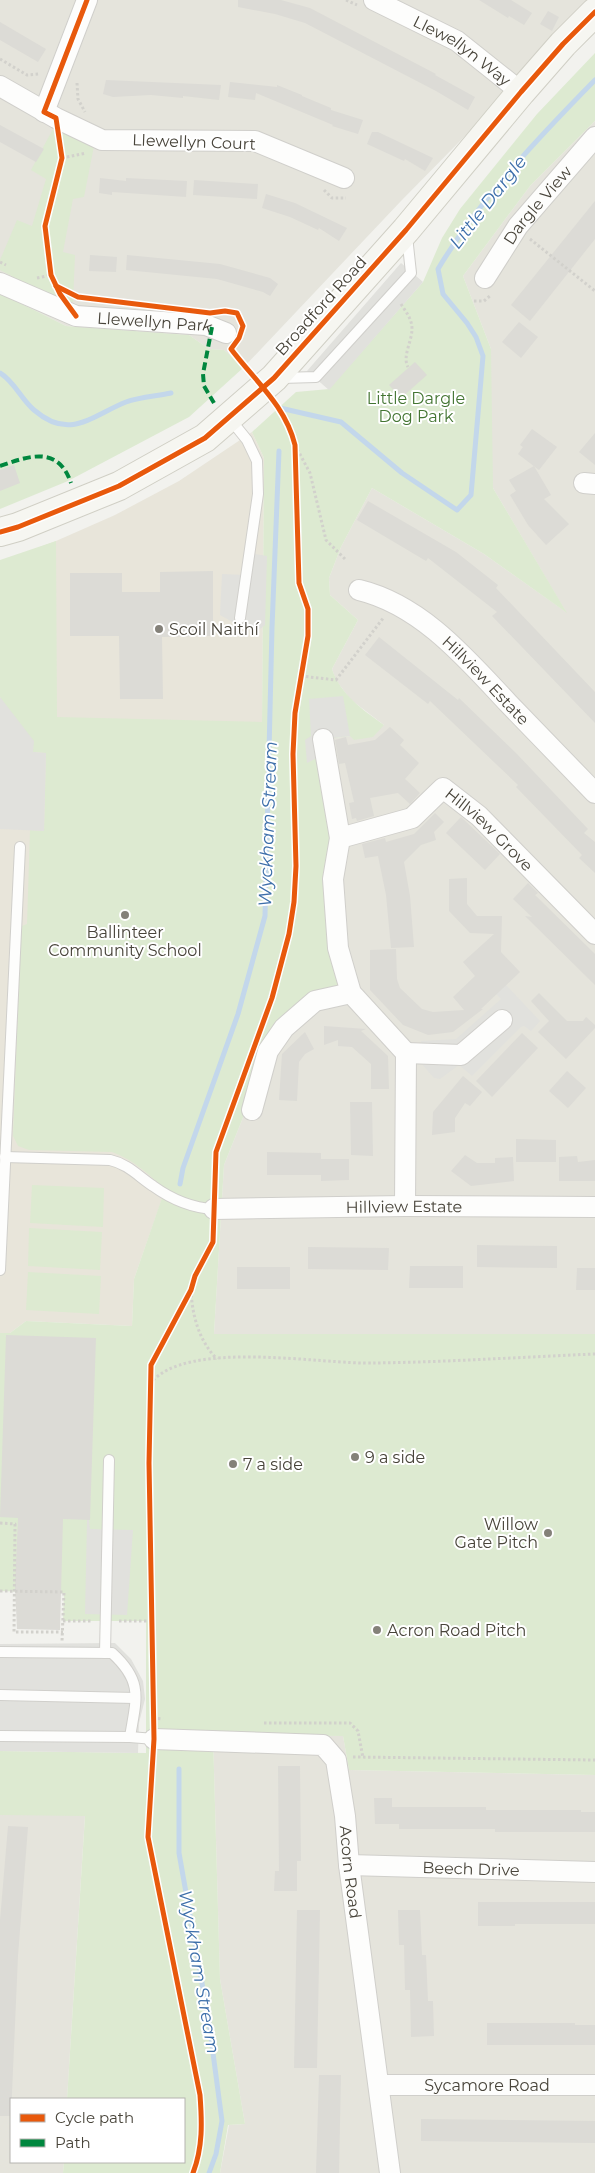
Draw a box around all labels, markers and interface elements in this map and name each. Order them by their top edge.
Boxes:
street label: Llewellyn Way [410,11,515,90]
street label: Llewellyn Court [132,130,257,154]
water label: Little Dargle [445,151,531,253]
street label: Dargle View [499,162,575,248]
street label: Broadford Road [271,252,371,360]
street label: Llewellyn Park [97,308,216,336]
park label: Little Dargle Dog Park [367,389,465,426]
place label: Scoil Naithí [169,620,259,639]
marker: Scoil Naithí [153,623,165,635]
street label: Hillview Estate [439,632,533,729]
water label: Wyckham Stream [254,741,282,907]
street label: Hillview Grove [442,784,537,875]
marker: Ballinteer Community School [119,909,131,921]
place label: Ballinteer Community School [48,923,202,960]
street label: Hillview Estate [345,1196,462,1216]
place label: 9 a side [365,1448,425,1467]
marker: 9 a side [349,1451,361,1463]
place label: 7 a side [243,1455,303,1474]
marker: 7 a side [227,1458,239,1470]
place label: Willow Gate Pitch [455,1515,538,1552]
marker: Willow Gate Pitch [542,1527,554,1539]
place label: Acron Road Pitch [387,1621,526,1640]
marker: Acron Road Pitch [371,1624,383,1636]
street label: Acorn Road [336,1825,366,1920]
street label: Beech Drive [422,1858,520,1879]
water label: Wyckham Stream [174,1889,224,2055]
street label: Sycamore Road [424,2076,550,2095]
legend [10,2098,185,2163]
text: Cycle path [55,2108,134,2127]
text: Path [55,2133,91,2152]

